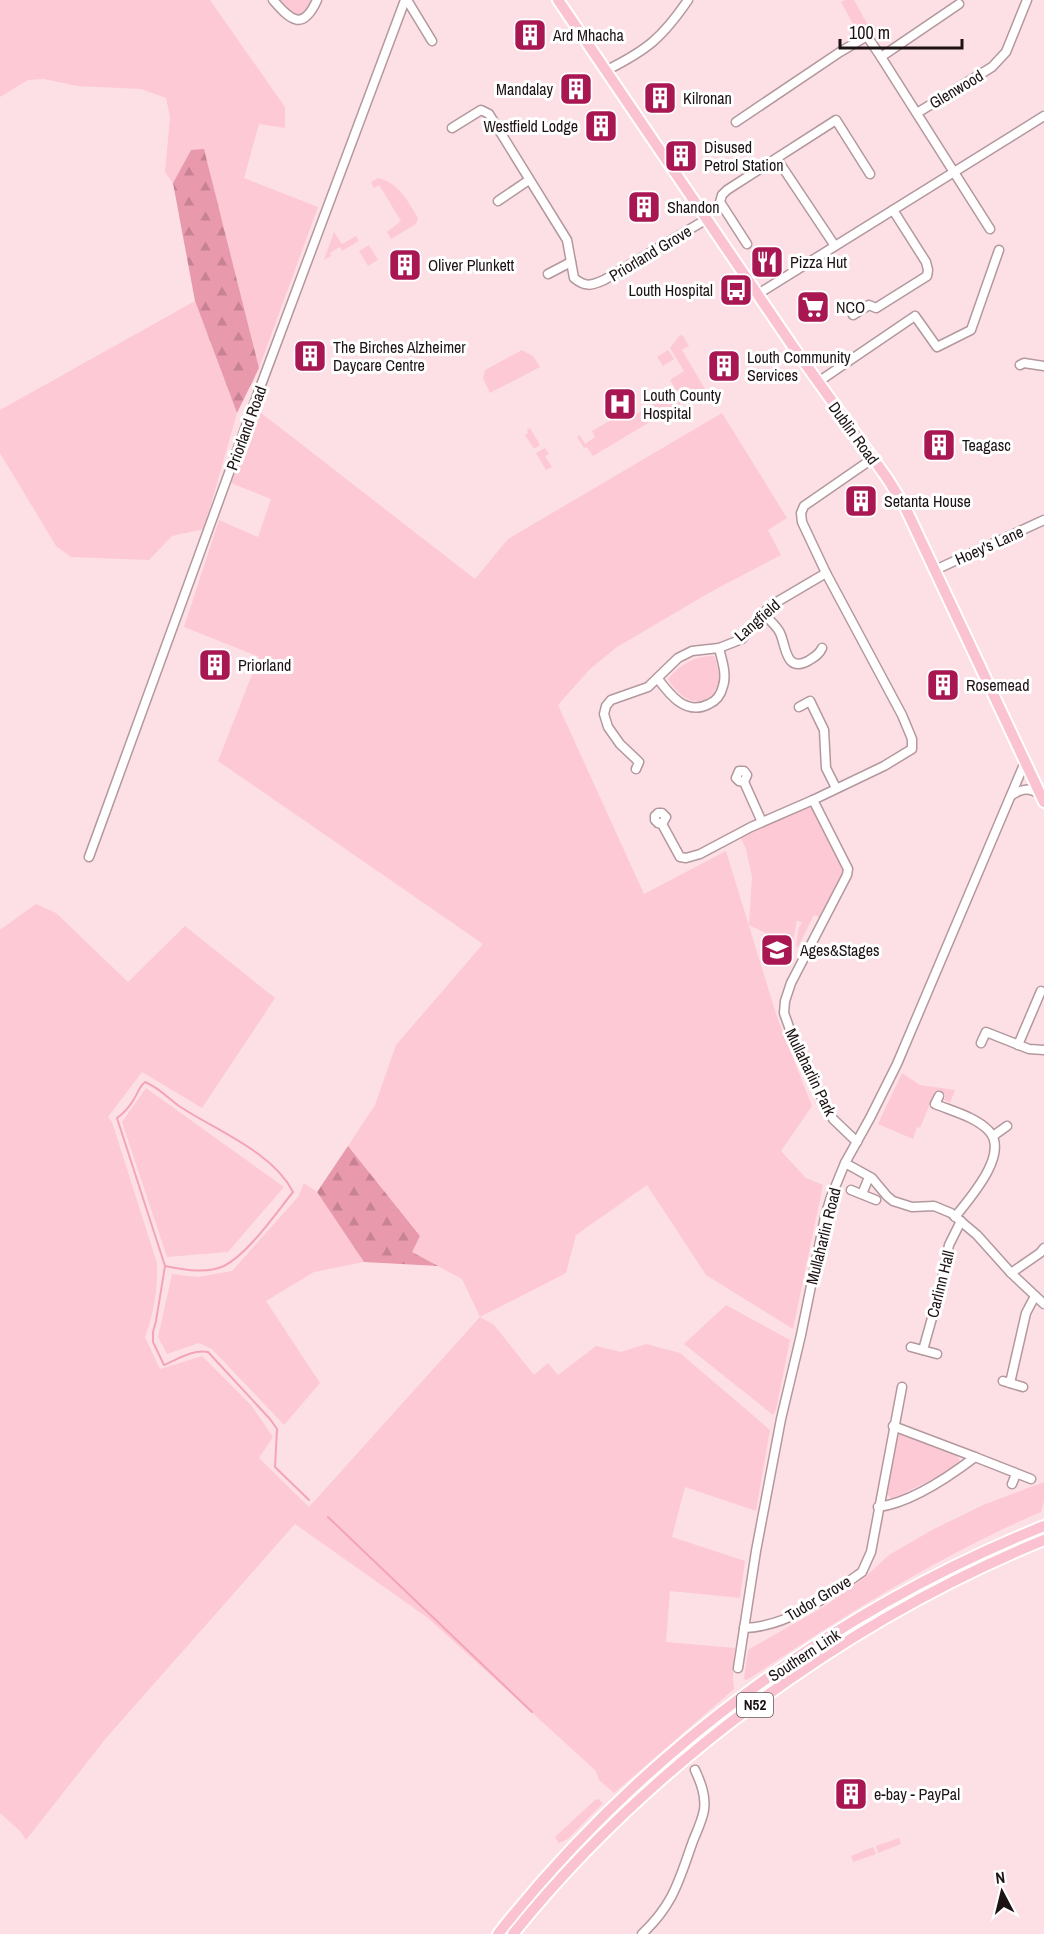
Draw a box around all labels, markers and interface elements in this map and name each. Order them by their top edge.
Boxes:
scale bar [840,12,962,50]
building icon: Ard Mhacha [512,17,548,53]
text: 100 m [849,20,890,45]
place label: Ard Mhacha [552,24,624,46]
street label: Glenwood [925,64,987,114]
building icon: Mandalay [558,71,594,107]
place label: Mandalay [496,78,553,100]
building icon: Kilronan [642,80,678,116]
place label: Kilronan [683,87,732,109]
building icon: Westfield Lodge [583,108,619,144]
place label: Westfield Lodge [483,115,578,137]
place label: Disused Petrol Station [704,136,784,176]
building icon: Disused Petrol Station [663,138,699,174]
building icon: Shandon [626,189,662,225]
place label: Shandon [667,196,720,218]
street label: Priorland Grove [605,220,695,286]
restaurant icon: Pizza Hut [749,244,785,280]
building icon: Oliver Plunkett [387,247,423,283]
place label: Pizza Hut [790,251,847,273]
place label: Oliver Plunkett [428,254,514,276]
bus stop icon: Louth Hospital [718,272,754,308]
place label: Louth Hospital [628,279,713,301]
supermarket icon: NCO [795,289,831,325]
place label: NCO [836,296,865,318]
place label: The Birches Alzheimer Daycare Centre [333,336,466,376]
building icon: The Birches Alzheimer Daycare Centre [292,338,328,374]
place label: Louth Community Services [747,346,851,386]
building icon: Louth Community Services [706,348,742,384]
street label: Priorland Road [221,383,271,473]
place label: Louth County Hospital [643,384,721,424]
hospital icon: Louth County Hospital [602,386,638,422]
street label: Dublin Road [824,397,884,469]
building icon: Teagasc [921,427,957,463]
place label: Teagasc [962,434,1011,456]
building icon: Setanta House [843,483,879,519]
place label: Setanta House [884,490,971,512]
street label: Hoey's Lane [951,520,1027,570]
street label: Langfield [729,594,785,646]
building icon: Priorland [197,647,233,683]
place label: Priorland [238,654,291,676]
building icon: Rosemead [925,667,961,703]
place label: Rosemead [966,674,1029,696]
school or university icon: Ages&Stages [759,932,795,968]
place label: Ages&Stages [799,939,880,961]
street label: Mullaharlin Park [780,1025,842,1120]
street label: Mullaharlin Road [800,1185,846,1287]
street label: Carlinn Hall [921,1248,959,1320]
street label: Tudor Grove [781,1570,855,1626]
street label: Southern Link [764,1623,845,1686]
road number: N52 [737,1693,773,1717]
building icon: e-bay - PayPal [833,1776,869,1812]
place label: e-bay - PayPal [874,1783,960,1805]
north arrow [972,1862,1032,1922]
text: N [994,1866,1006,1889]

